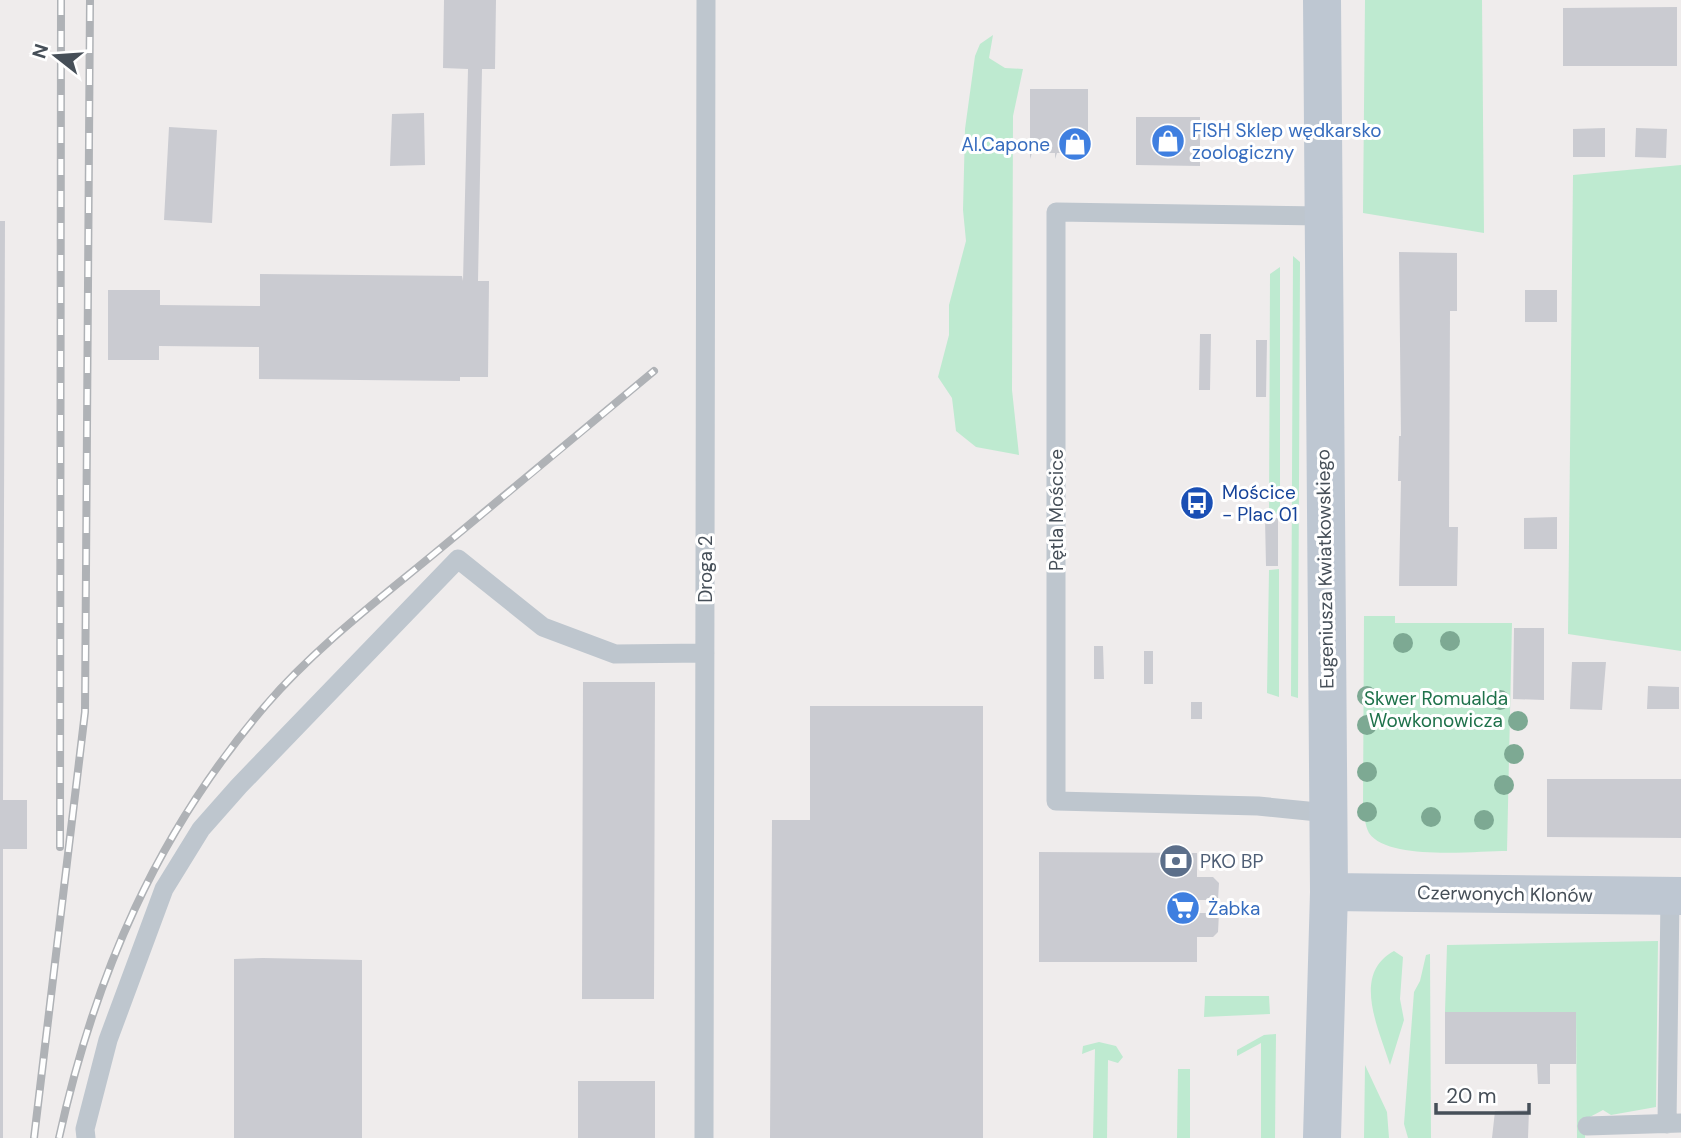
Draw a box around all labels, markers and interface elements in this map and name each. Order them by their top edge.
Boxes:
north arrow [21,21,91,91]
text: N [26,41,54,61]
place label: FISH Sklep wędkarsko zoologiczny [1192,118,1382,165]
shop icon: FISH Sklep wędkarsko zoologiczny [1149,122,1187,160]
shop icon: Al.Capone [1056,125,1094,163]
place label: Al.Capone [961,132,1050,157]
street label: Pętla Mościce [1044,449,1069,571]
street label: Eugeniusza Kwiatkowskiego [1310,449,1340,689]
place label: Mościce - Plac 01 [1222,480,1298,527]
bus stop icon: Mościce - Plac 01 [1178,484,1216,522]
street label: Droga 2 [693,535,718,603]
park label: Skwer Romualda Wowkonowicza [1364,686,1508,733]
bank icon: PKO BP [1157,842,1195,880]
place label: PKO BP [1200,849,1264,874]
street label: Czerwonych Klonów [1417,880,1594,908]
supermarket icon: Żabka [1164,889,1202,927]
place label: Żabka [1208,896,1260,921]
scale bar [1436,1072,1529,1116]
text: 20 m [1446,1082,1497,1110]

